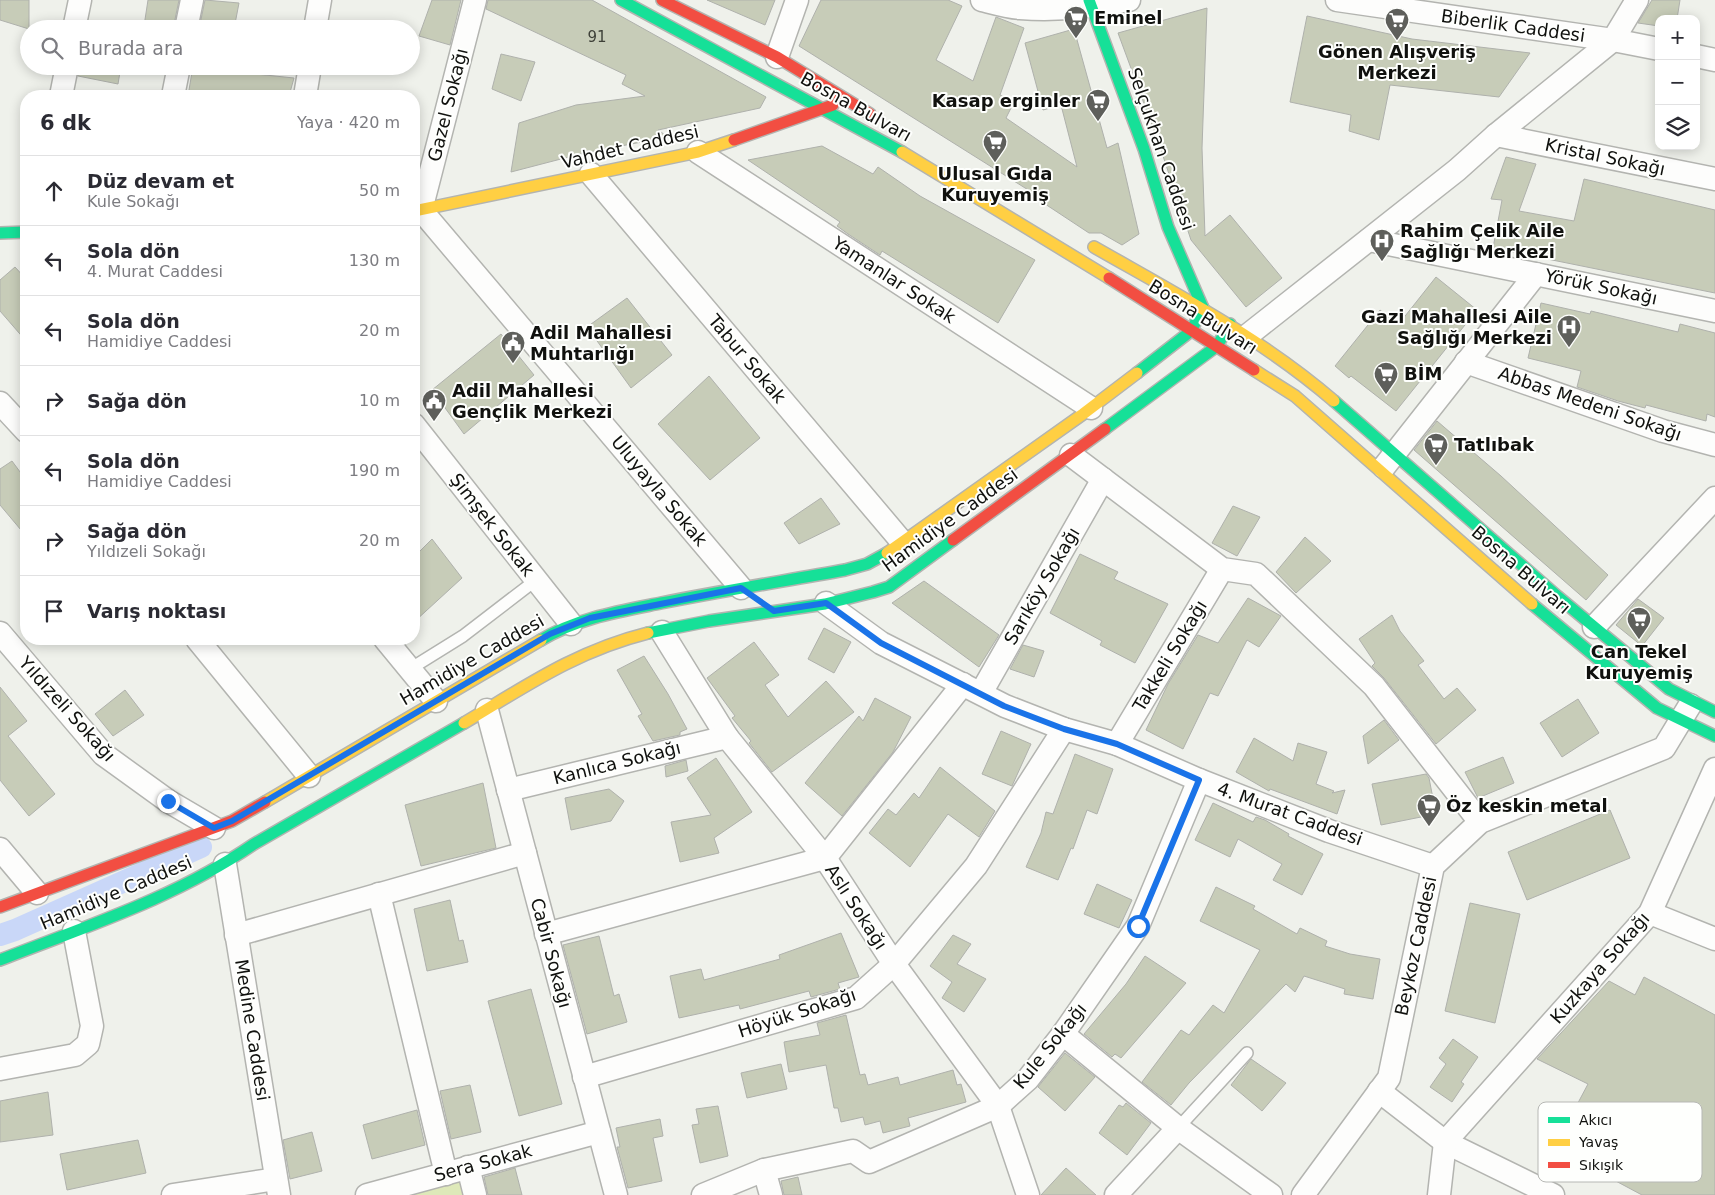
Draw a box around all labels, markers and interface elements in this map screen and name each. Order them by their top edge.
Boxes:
supermarket icon: Eminel [1063,5,1089,39]
street label: Biberlik Caddesi [1440,5,1586,46]
place label: Eminel [1094,7,1162,28]
supermarket icon: Gönen Alışveriş Merkezi [1384,7,1410,41]
map controls [1655,15,1700,150]
button: + [1655,15,1700,60]
search box [20,20,420,75]
house number: 91 [587,28,607,46]
icon: search [38,34,66,62]
text: Burada ara [78,37,183,59]
place label: Gönen Alışveriş Merkezi [1318,41,1476,83]
street label: Gazel Sokağı [423,46,472,164]
button: − [1655,60,1700,105]
street label: Selçukhan Caddesi [1124,65,1199,233]
street label: Bosna Bulvarı [797,67,915,146]
supermarket icon: Kasap erginler [1085,88,1111,122]
place label: Kasap erginler [932,90,1080,111]
button: layers [1655,105,1700,150]
text: 6 dk [40,111,91,135]
text: Yaya · 420 m [297,113,400,132]
street label: Vahdet Caddesi [559,120,701,173]
supermarket icon: Ulusal Gıda Kuruyemiş [982,129,1008,163]
street label: Kristal Sokağı [1543,134,1667,180]
place label: Ulusal Gıda Kuruyemiş [938,163,1052,205]
text: Düz devam et [87,170,234,192]
icon: ahead [40,177,68,205]
text: 50 m [359,181,400,200]
text: Kule Sokağı [87,192,180,211]
place label: Rahim Çelik Aile Sağlığı Merkezi [1400,220,1565,262]
hospital icon: Rahim Çelik Aile Sağlığı Merkezi [1369,228,1395,262]
street label: Yamanlar Sokak [828,231,960,328]
text: Sola dön [87,240,180,262]
icon: left [40,247,68,275]
text: 130 m [349,251,400,270]
text: 4. Murat Caddesi [87,262,223,281]
street label: Yörük Sokağı [1542,264,1659,309]
street label: Bosna Bulvarı [1145,275,1261,358]
place label: Gazi Mahallesi Aile Sağlığı Merkezi [1361,306,1552,348]
street label: Tabur Sokak [704,309,791,408]
text: Sola dön [87,310,180,332]
hospital icon: Gazi Mahallesi Aile Sağlığı Merkezi [1556,314,1582,348]
icon: left [40,317,68,345]
text: 20 m [359,321,400,340]
place label: Adil Mahallesi Muhtarlığı [530,322,672,364]
public building icon: Adil Mahallesi Muhtarlığı [500,330,526,364]
text: Hamidiye Caddesi [87,332,232,351]
supermarket icon: BİM [1373,361,1399,395]
street label: Abbas Medeni Sokağı [1496,362,1685,445]
place label: BİM [1404,363,1442,384]
place label: Adil Mahallesi Gençlik Merkezi [452,380,612,422]
icon: right [40,387,68,415]
public building icon: Adil Mahallesi Gençlik Merkezi [421,388,447,422]
text: Sağa dön [87,390,187,412]
text: 10 m [359,391,400,410]
street label: Uluyayla Sokak [607,431,712,551]
supermarket icon: Tatlıbak [1423,432,1449,466]
place label: Tatlıbak [1454,434,1535,455]
text: Sola dön [87,450,180,472]
icon: left [40,457,68,485]
text: 190 m [349,461,400,480]
street label: Hamidiye Caddesi [878,463,1022,576]
street label: Şimşek Sokak [446,469,539,581]
text: Hamidiye Caddesi [87,472,232,491]
text: Sağa dön [87,520,187,542]
street label: Bosna Bulvarı [1468,521,1575,618]
street label: Sarıköy Sokağı [999,523,1084,648]
icon: right [40,527,68,555]
text: 20 m [359,531,400,550]
text: Yıldızeli Sokağı [87,542,206,561]
street label: Takkeli Sokağı [1128,596,1211,716]
icon: arrive [40,597,68,625]
text: Varış noktası [87,600,226,622]
supermarket icon: Can Tekel Kuruyemiş [1626,606,1652,640]
street label: Hamidiye Caddesi [396,610,548,709]
place label: Can Tekel Kuruyemiş [1585,641,1693,683]
street label: Yıldızeli Sokağı [14,651,120,765]
street label: Kanlıca Sokağı [551,737,683,788]
street label: 4. Murat Caddesi [1215,778,1366,850]
route end [157,790,180,813]
supermarket icon: Öz keskin metal [1416,793,1442,827]
place label: Öz keskin metal [1446,795,1608,816]
street label: Hamidiye Caddesi [37,851,195,934]
street label: Aslı Sokağı [821,860,892,953]
street label: Beykoz Caddesi [1390,874,1441,1018]
street label: Cabir Sokağı [527,896,576,1010]
street label: Kuzkaya Sokağı [1546,908,1654,1028]
route start [1127,915,1150,938]
street label: Medine Caddesi [231,958,274,1102]
street label: Höyük Sokağı [735,984,858,1041]
street label: Kule Sokağı [1009,999,1091,1093]
legend [1538,1102,1702,1182]
text: Akıcı [1579,1112,1612,1128]
text: Yavaş [1578,1134,1618,1150]
street label: Sera Sokak [432,1139,535,1186]
text: Sıkışık [1579,1157,1624,1173]

